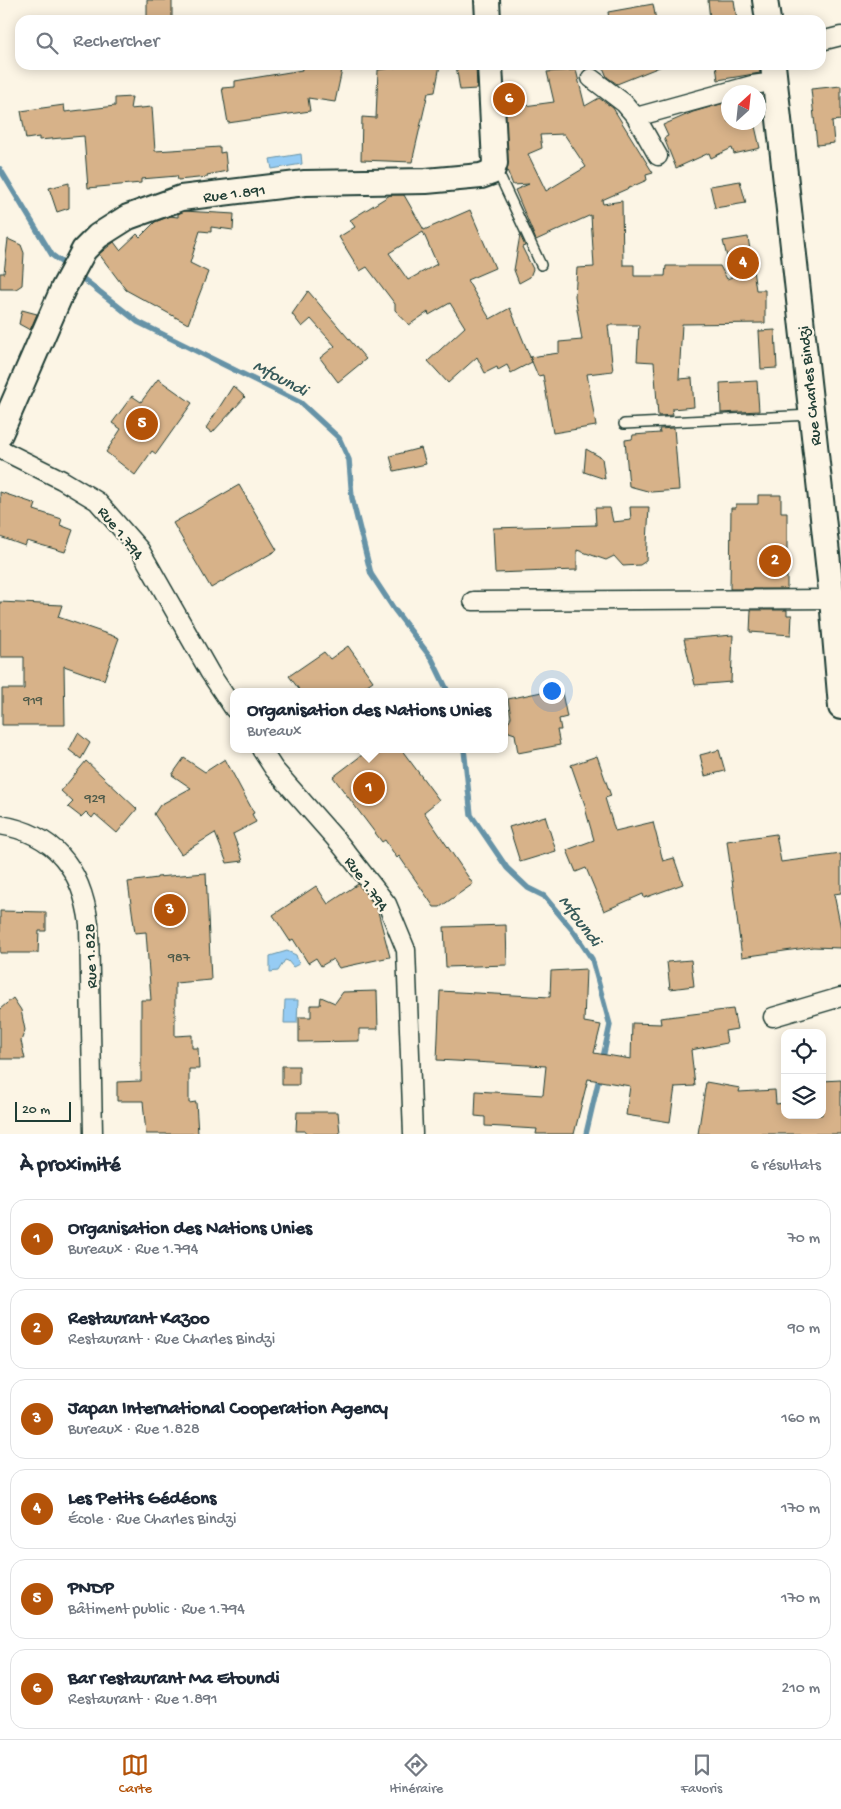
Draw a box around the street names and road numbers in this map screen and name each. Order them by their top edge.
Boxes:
street label: Rue 1.891 [202,182,267,209]
street label: Rue Charles Bindzi [796,325,827,446]
street label: Rue 1.794 [92,504,147,565]
street label: Rue 1.794 [339,854,392,917]
street label: Rue 1.828 [82,923,103,989]

